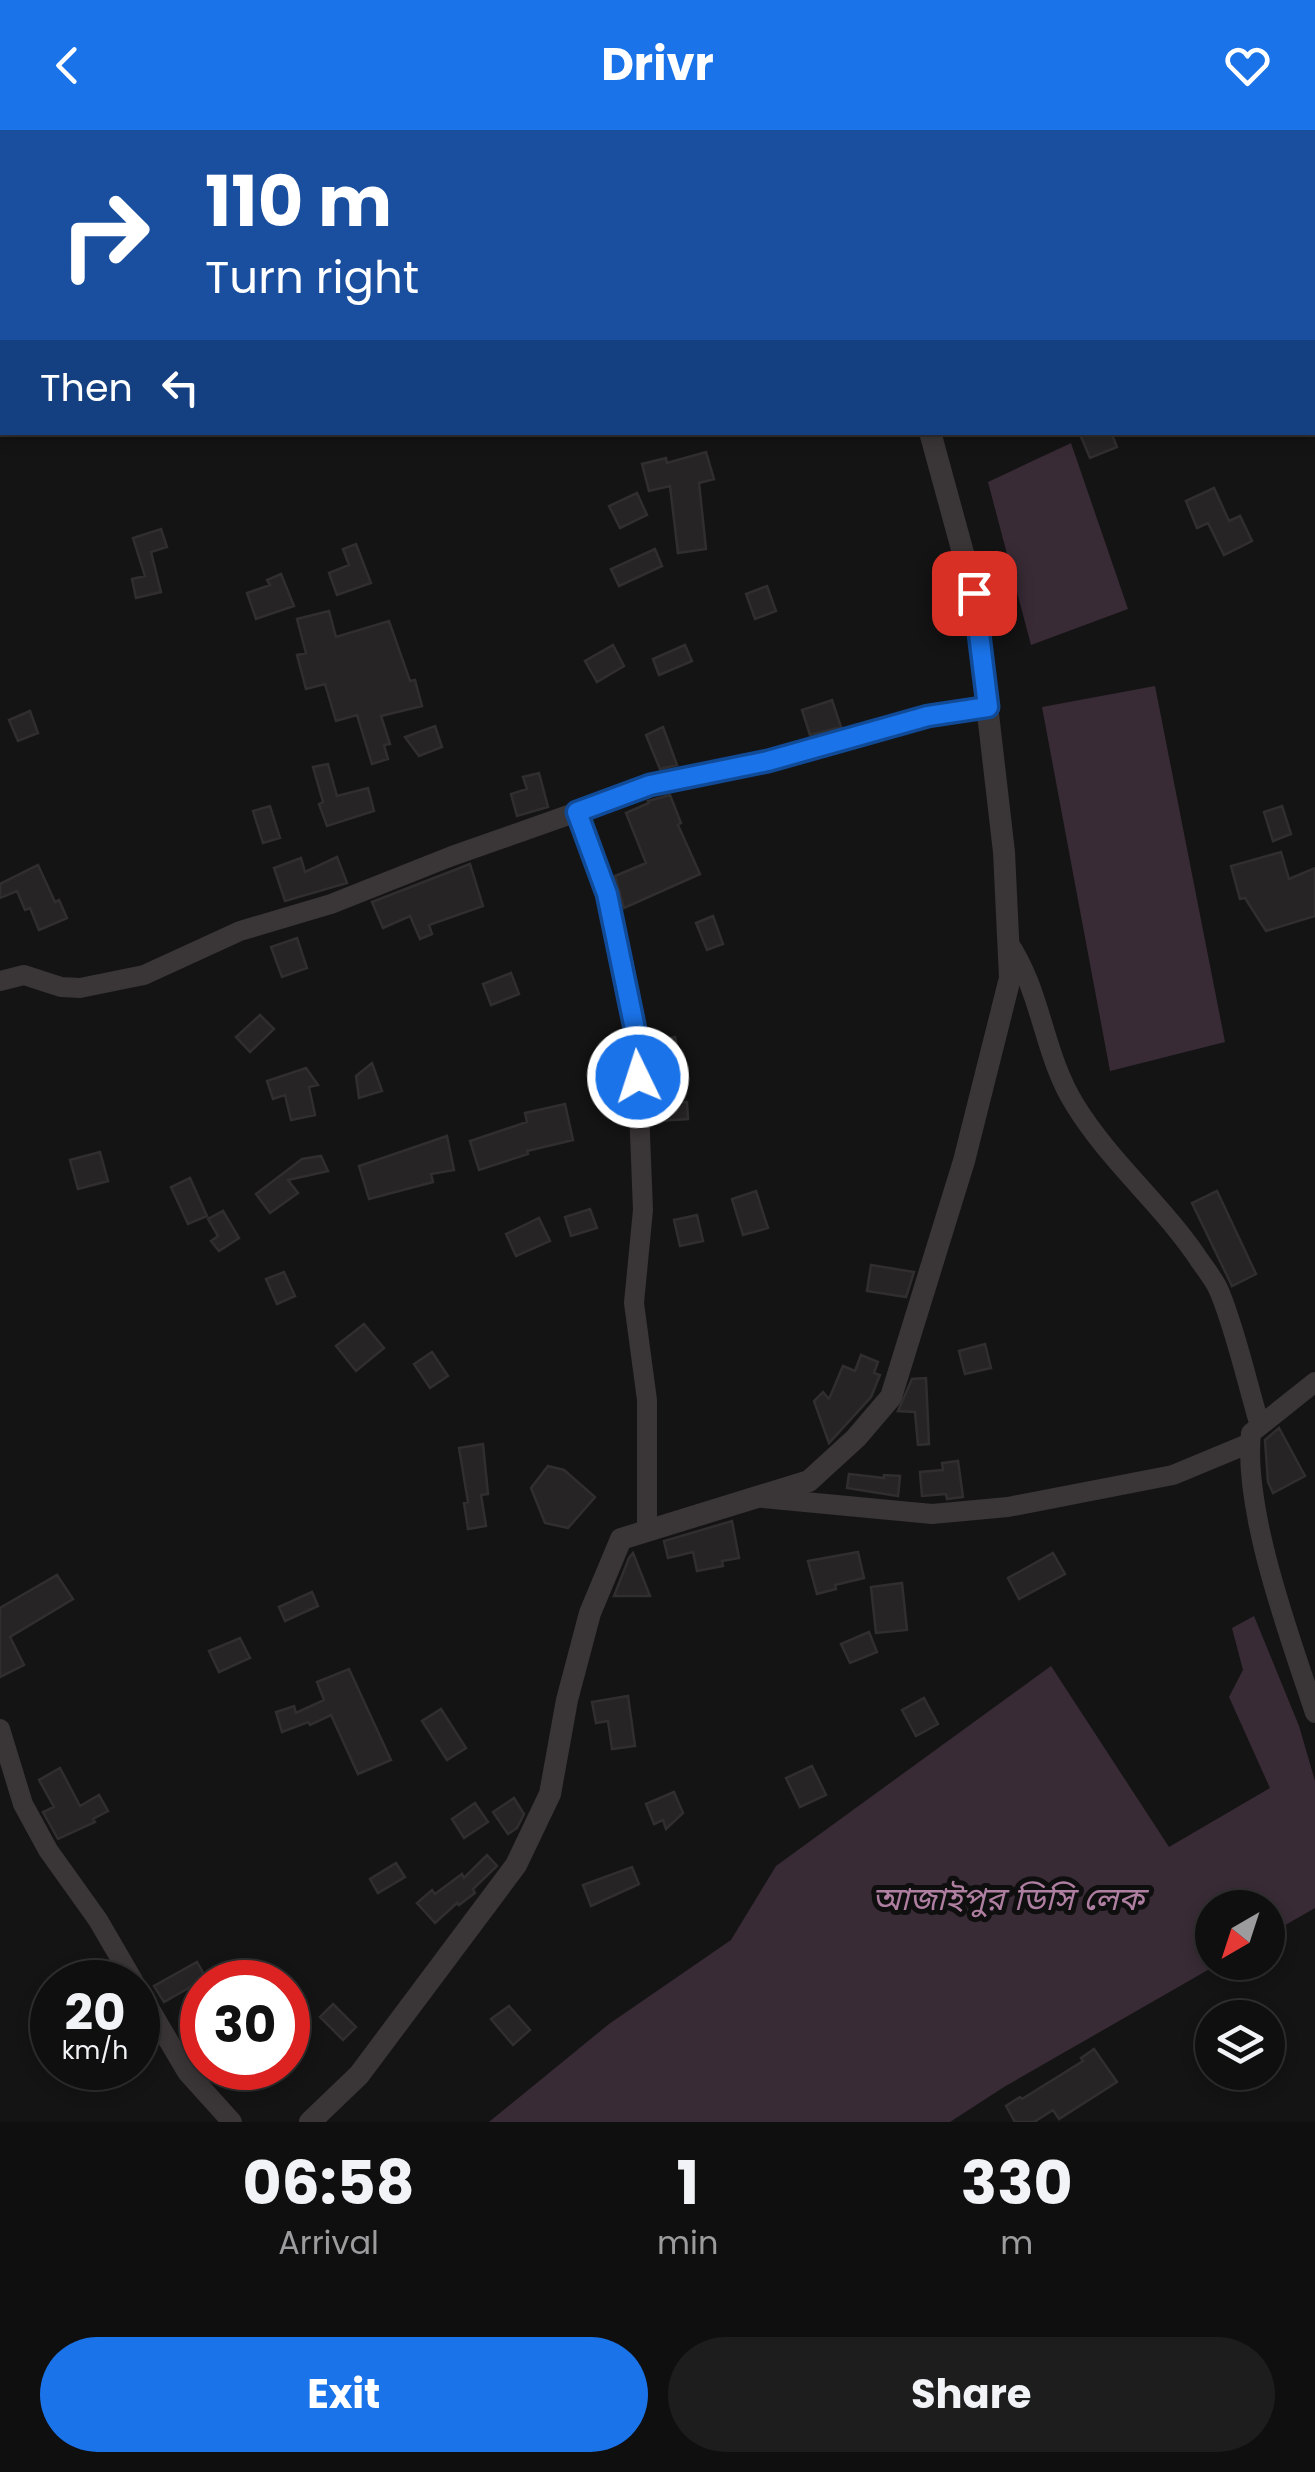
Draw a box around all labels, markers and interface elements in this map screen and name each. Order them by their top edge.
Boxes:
text: Drivr [601,33,714,96]
icon: back [40,38,95,93]
icon: heart [1220,38,1275,93]
text: 110 m [205,152,392,251]
icon: right [40,170,170,300]
text: Turn right [205,246,419,309]
icon: left [153,360,208,415]
text: Then [40,361,133,414]
pin [932,551,1017,636]
icon: arrive [947,566,1002,621]
position arrow [586,1025,690,1129]
water label: আজাইপুর ডিসি লেক [872,1876,1150,1921]
north arrow [1195,1890,1285,1980]
map controls [1195,1890,1285,2090]
speed limit sign: 30 [180,1960,310,2090]
text: 20 [64,1977,126,2048]
button: layers [1195,2000,1285,2090]
text: km/h [62,2033,128,2068]
text: 06:58 [242,2141,415,2225]
text: 1 [676,2141,699,2225]
text: 330 [961,2141,1073,2225]
text: Arrival [278,2220,379,2265]
text: min [657,2220,718,2265]
text: m [1000,2220,1033,2265]
button: Exit [40,2337,648,2452]
button: Share [668,2337,1275,2452]

